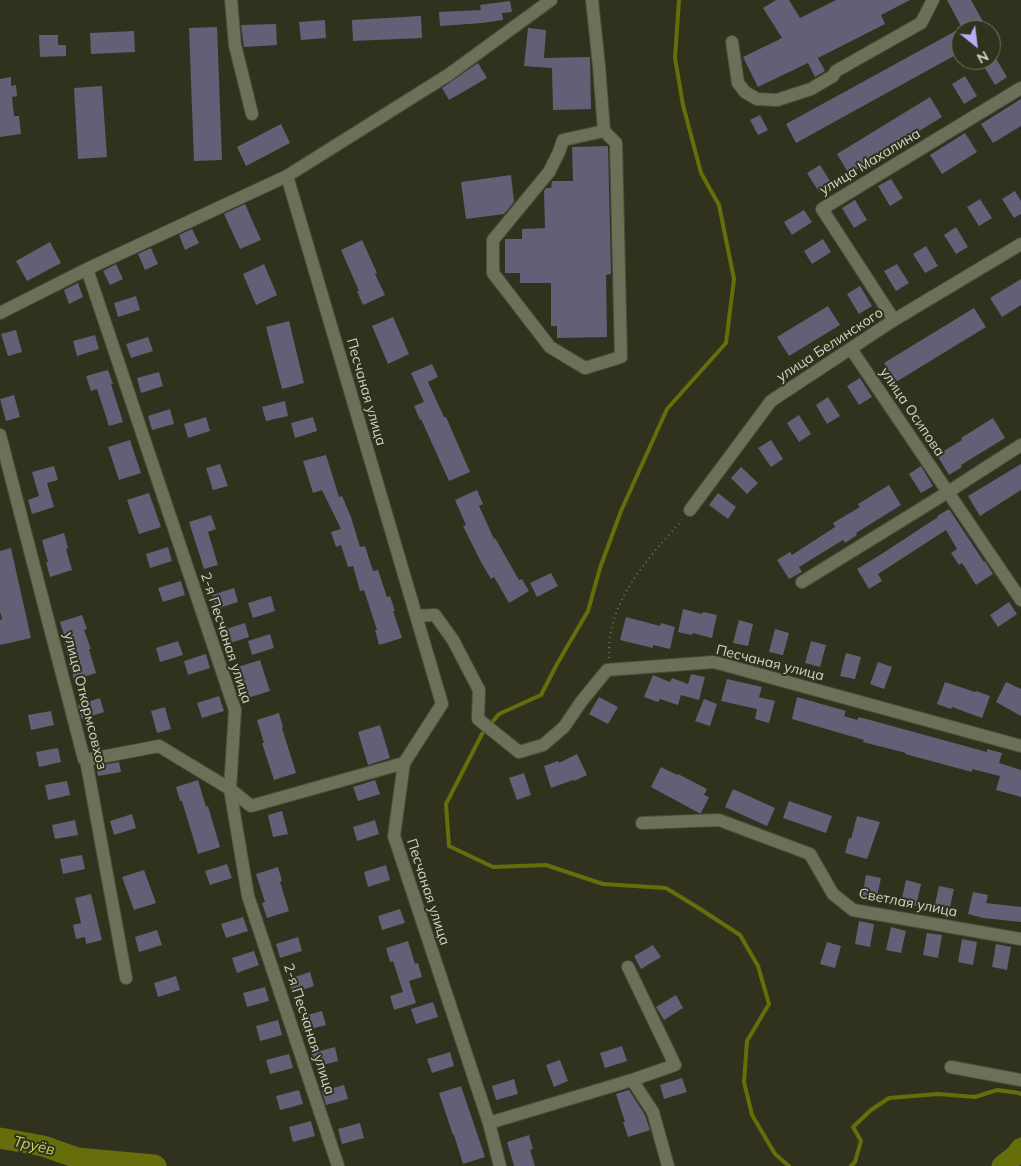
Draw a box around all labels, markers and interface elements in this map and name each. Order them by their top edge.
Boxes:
north arrow [951,20,1001,70]
text: N [974,47,992,68]
street label: улица Махалина [817,125,923,199]
street label: улица Белинского [774,304,886,386]
street label: Песчаная улица [343,336,389,448]
street label: улица Осипова [876,364,948,460]
street label: 2-я Песчаная улица [197,570,255,706]
street label: улица Откормсовхоз [60,631,110,771]
street label: Песчаная улица [714,641,826,685]
street label: Песчаная улица [403,837,453,947]
street label: Светлая улица [857,885,959,921]
street label: 2-я Песчаная улица [280,961,338,1097]
water label: Труёв [12,1133,56,1159]

